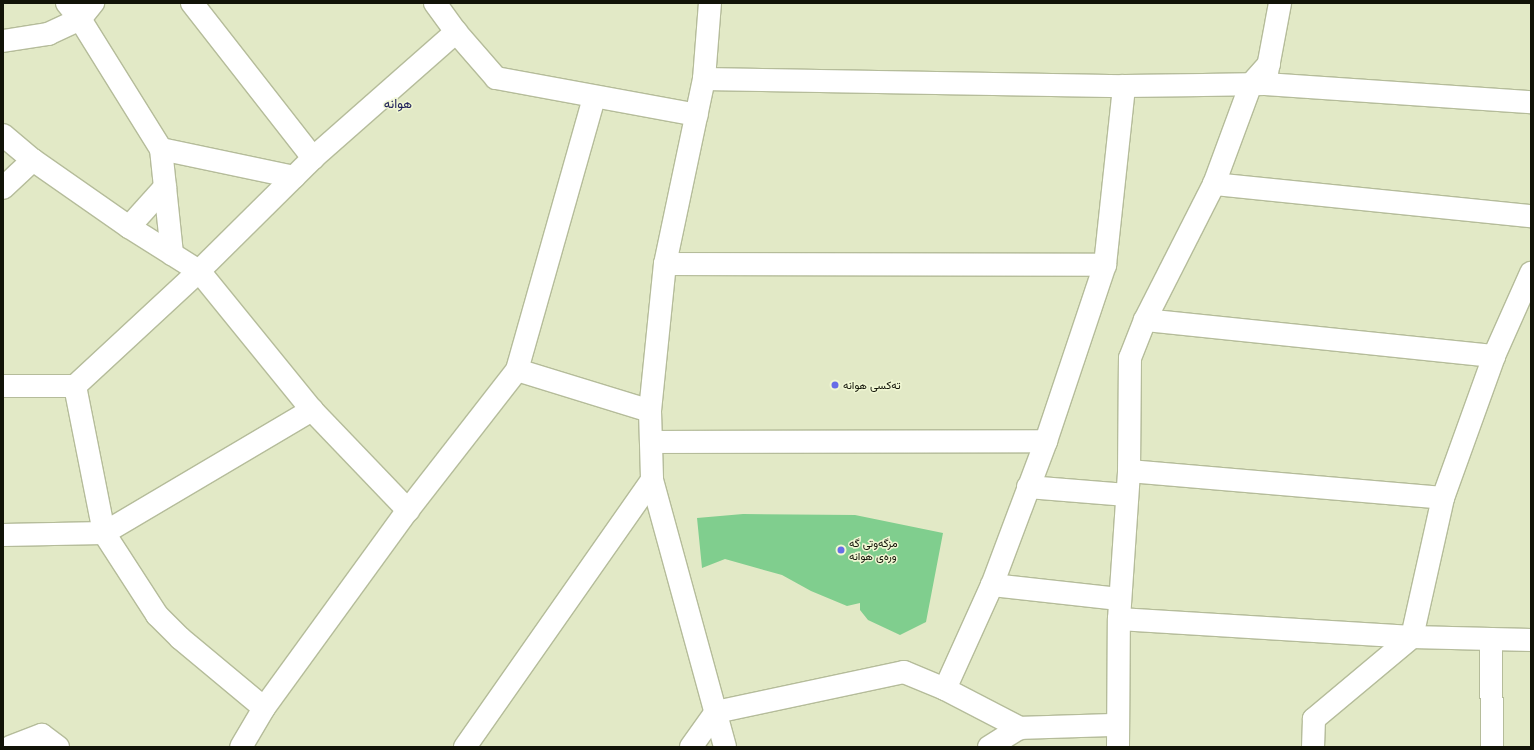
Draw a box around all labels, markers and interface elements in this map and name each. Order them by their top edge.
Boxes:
district label: هوانە [384,96,412,112]
place label: تەکسی هوانە [843,378,901,392]
marker: تەکسی هوانە [830,380,840,390]
place label: مزگەوتی گە ورەی هوانە [849,537,898,563]
marker: مزگەوتی گە ورەی هوانە [836,545,846,555]

